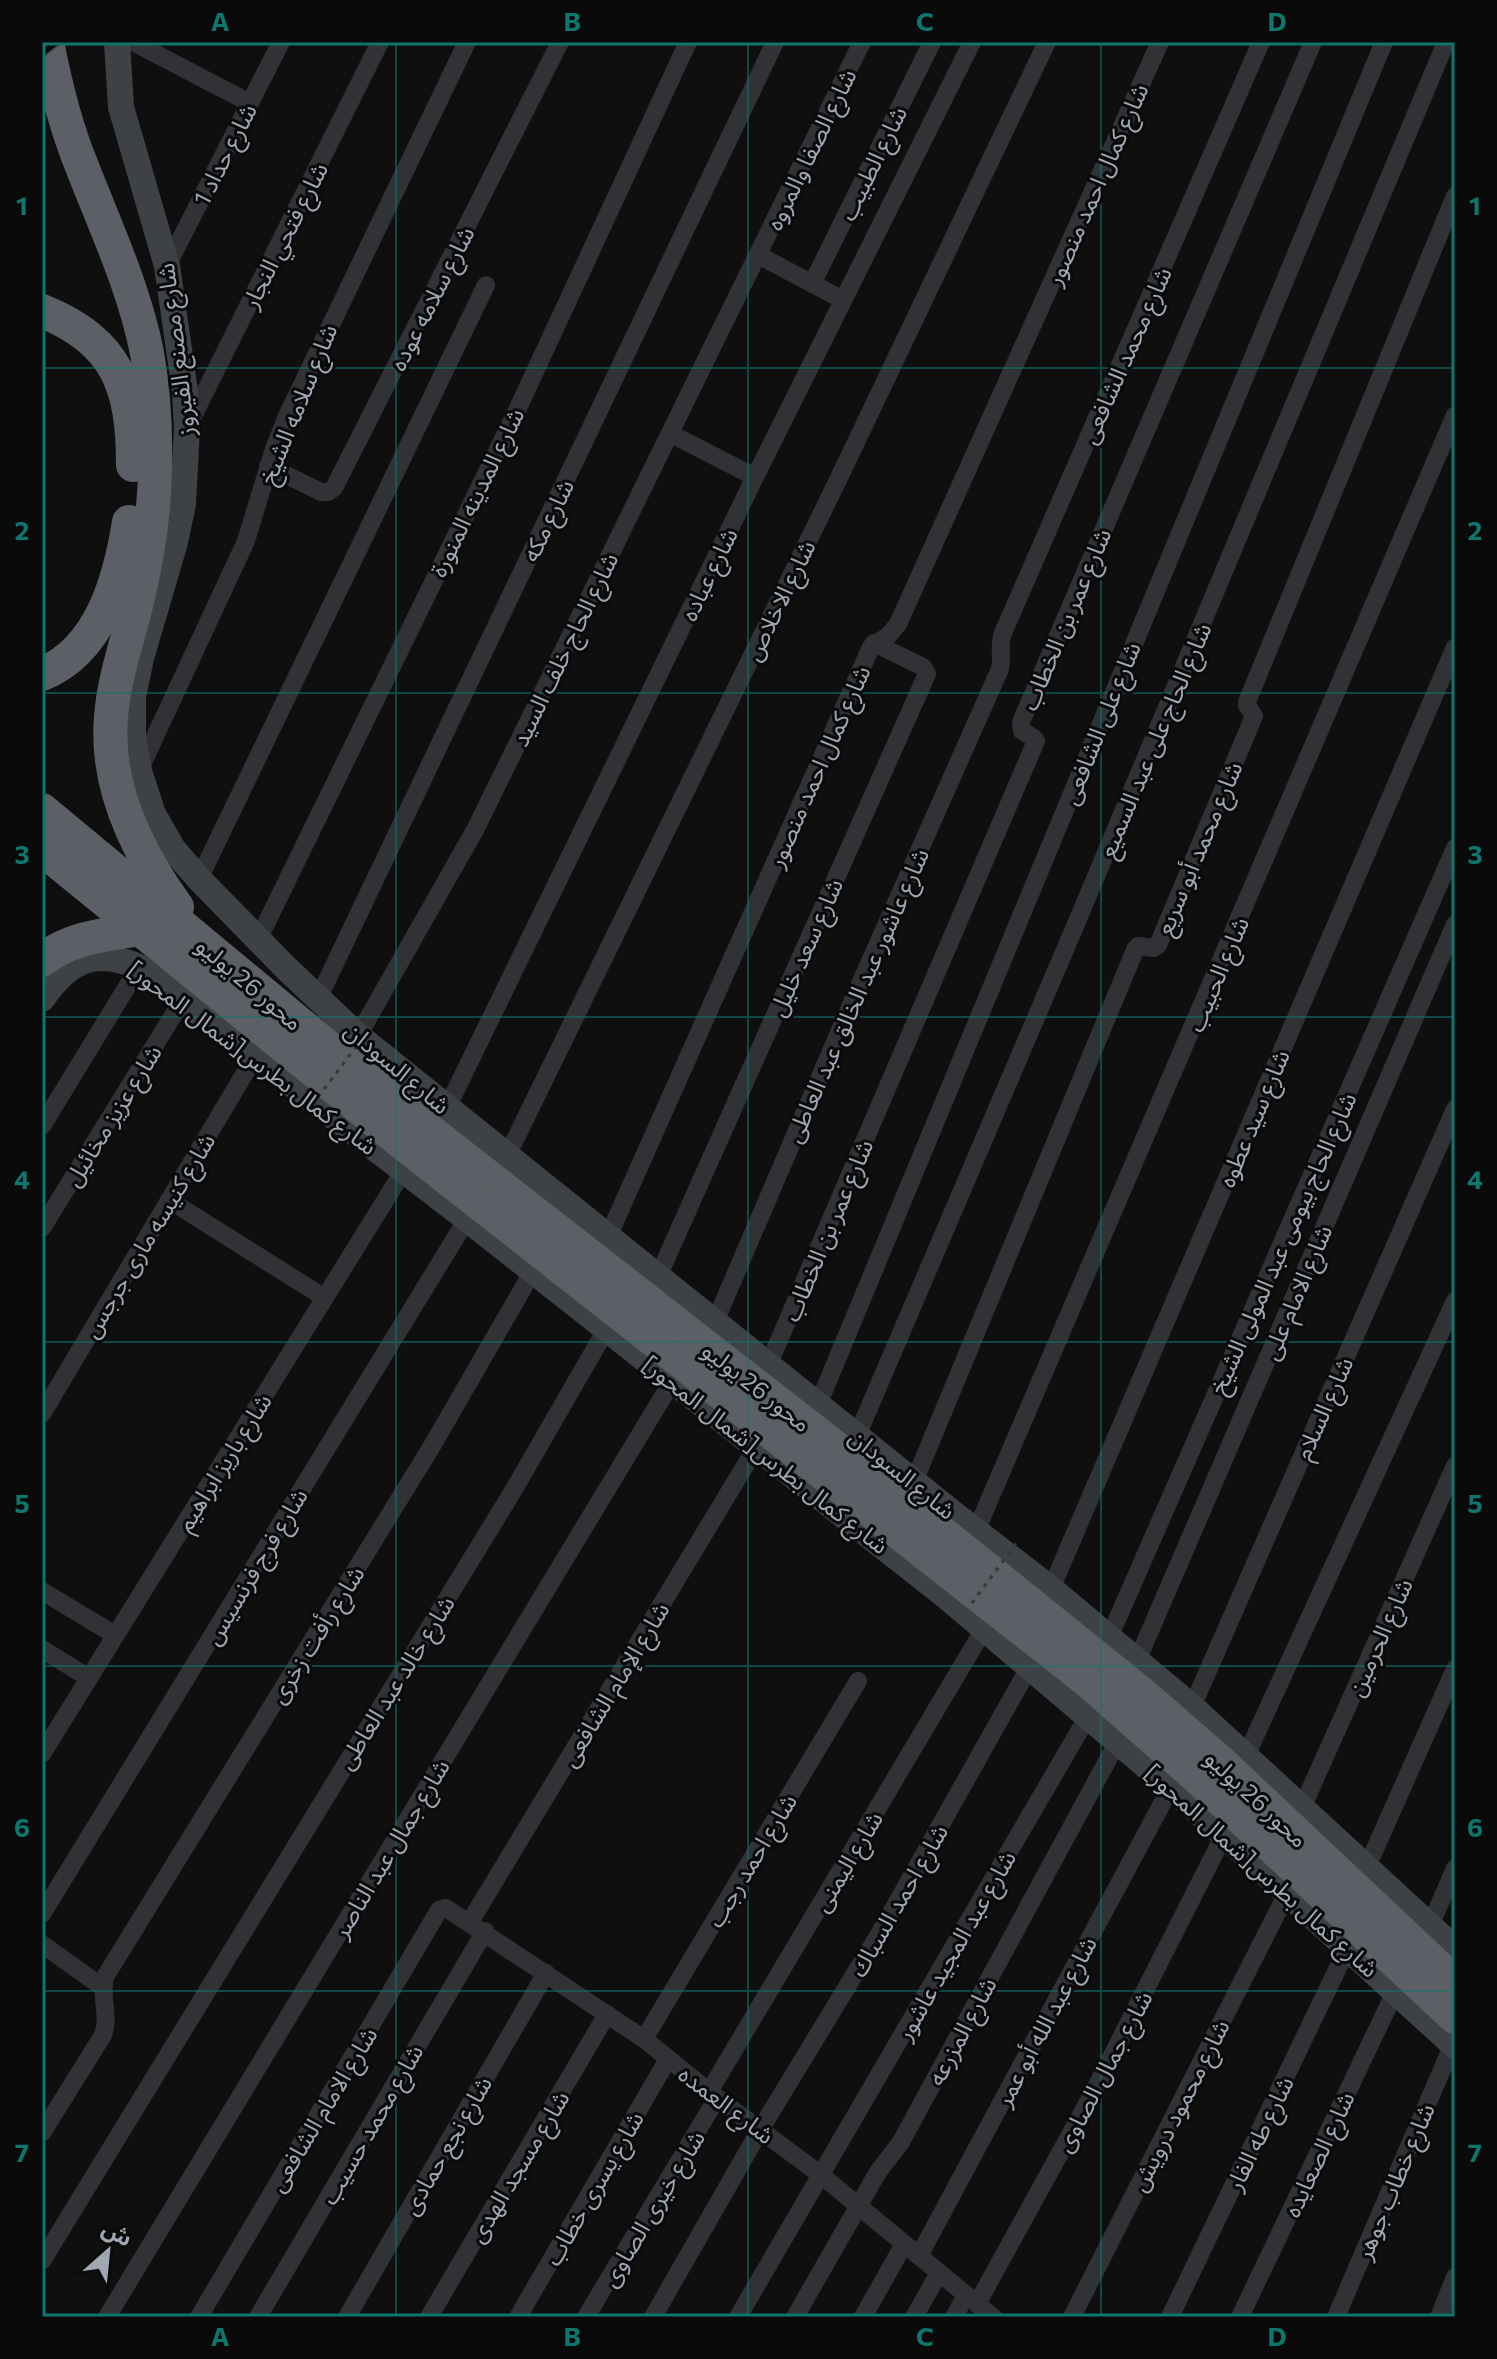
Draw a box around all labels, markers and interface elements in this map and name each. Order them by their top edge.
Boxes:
text: A [211,5,230,36]
text: B [563,5,581,36]
text: C [916,5,934,36]
text: D [1267,5,1287,36]
street label: شارع الصفا والمروه [758,64,865,236]
street label: شارع كمال احمد منصور [1038,78,1157,292]
street label: شارع حداد 1 [186,98,266,212]
street label: شارع الطبيب [832,101,916,227]
street label: شارع فتحي النجار [234,157,338,316]
text: 1 [16,189,28,220]
text: 1 [1469,189,1481,220]
street label: شارع سلامه عوده [382,221,483,377]
street label: شارع مصنع الفيروز [150,261,204,439]
street label: شارع محمد الشافعى [1073,262,1181,450]
street label: شارع سلامه الشيخ [252,320,346,490]
street label: شارع المدينه المنورة [423,403,533,583]
street label: شارع مكه [515,474,583,568]
text: 2 [15,514,29,545]
text: 2 [1468,514,1482,545]
street label: شارع عباده [673,523,747,627]
street label: شارع عمر بن الخطاب [1014,524,1120,716]
street label: شارع الاخلاص [737,535,824,667]
street label: شارع الحاج خلف السيد [505,547,627,752]
street label: شارع الحاج على عبد السميع [1091,618,1220,864]
street label: شارع على الشافعى [1054,637,1150,810]
street label: شارع كمال احمد منصور [760,660,879,874]
street label: شارع محمد أبو سريع [1148,757,1251,941]
text: 3 [14,838,30,869]
text: 3 [1467,838,1483,869]
street label: شارع عاشور عبد الخالق عبد العاطى [778,843,938,1148]
street label: شارع سعد خليل [762,874,852,1022]
street label: شارع الحبيب [1180,912,1258,1037]
street label: محور 26 يوليو [190,930,309,1037]
street label: شارع كمال بطرس[شمال المحور] [120,954,383,1163]
street label: شارع السودان [337,1015,457,1123]
street label: شارع عزيز مخائيل [57,1039,170,1193]
street label: شارع سيد عطوه [1211,1045,1299,1193]
street label: شارع الحاج بيومى عبد المولى الشيخ [1202,1088,1365,1400]
street label: شارع كنيسه مارى جرجس [75,1127,224,1345]
street label: شارع عمر بن الخطاب [776,1135,882,1327]
text: 4 [14,1163,30,1194]
text: 4 [1467,1163,1483,1194]
street label: شارع الامام على [1255,1220,1342,1366]
street label: محور 26 يوليو [696,1335,817,1438]
street label: شارع كمال بطرس[شمال المحور] [635,1349,895,1562]
street label: شارع السلام [1287,1352,1363,1466]
street label: شارع باريز ابراهيم [169,1388,280,1538]
street label: شارع السودان [841,1421,962,1528]
street label: شارع فرج فرنسيس [197,1483,317,1652]
text: 5 [14,1487,30,1518]
text: 5 [1467,1487,1483,1518]
street label: شارع رأفت زخرى [262,1560,373,1710]
street label: شارع الحرمين [1340,1573,1422,1702]
street label: شارع خالد عبد العاطى [330,1590,463,1776]
street label: شارع الإمام الشافعى [553,1596,679,1774]
street label: محور 26 يوليو [1199,1743,1314,1854]
street label: شارع جمال عبد الناصر [325,1753,458,1946]
street label: شارع كمال بطرس[شمال المحور] [1136,1757,1385,1986]
street label: شارع احمد رجب [700,1788,806,1934]
street label: شارع اليمنى [806,1806,892,1919]
text: 6 [14,1811,30,1842]
text: 6 [1467,1811,1483,1842]
street label: شارع احمد السباك [843,1819,957,1983]
street label: شارع عبد المجيد عاشور [888,1845,1025,2048]
street label: شارع عبد الله أبو عمر [988,1931,1105,2114]
street label: شارع المزرعه [920,1972,1005,2092]
street label: شارع جمال الصاوى [1048,1985,1161,2158]
street label: شارع محمود درويش [1123,2014,1238,2198]
street label: شارع الامام الشافعى [261,2021,387,2199]
street label: شارع محمد حسيب [313,2039,432,2211]
street label: شارع العمده [671,2059,781,2153]
street label: شارع نجع حمادى [395,2071,501,2221]
street label: شارع طه الفار [1218,2071,1303,2198]
street label: شارع مسجد الهدى [461,2085,578,2249]
street label: شارع الصعايده [1276,2087,1363,2223]
street label: شارع خطاب جوهر [1348,2099,1444,2266]
street label: شارع يسرى خطاب [537,2106,652,2272]
street label: شارع خيرى الصاوى [594,2124,714,2294]
text: 7 [15,2136,29,2167]
text: 7 [1468,2136,1482,2167]
north arrow [68,2211,148,2291]
text: ش [98,2214,137,2252]
text: A [211,2320,230,2351]
text: B [563,2320,581,2351]
text: C [916,2320,934,2351]
text: D [1267,2320,1287,2351]

